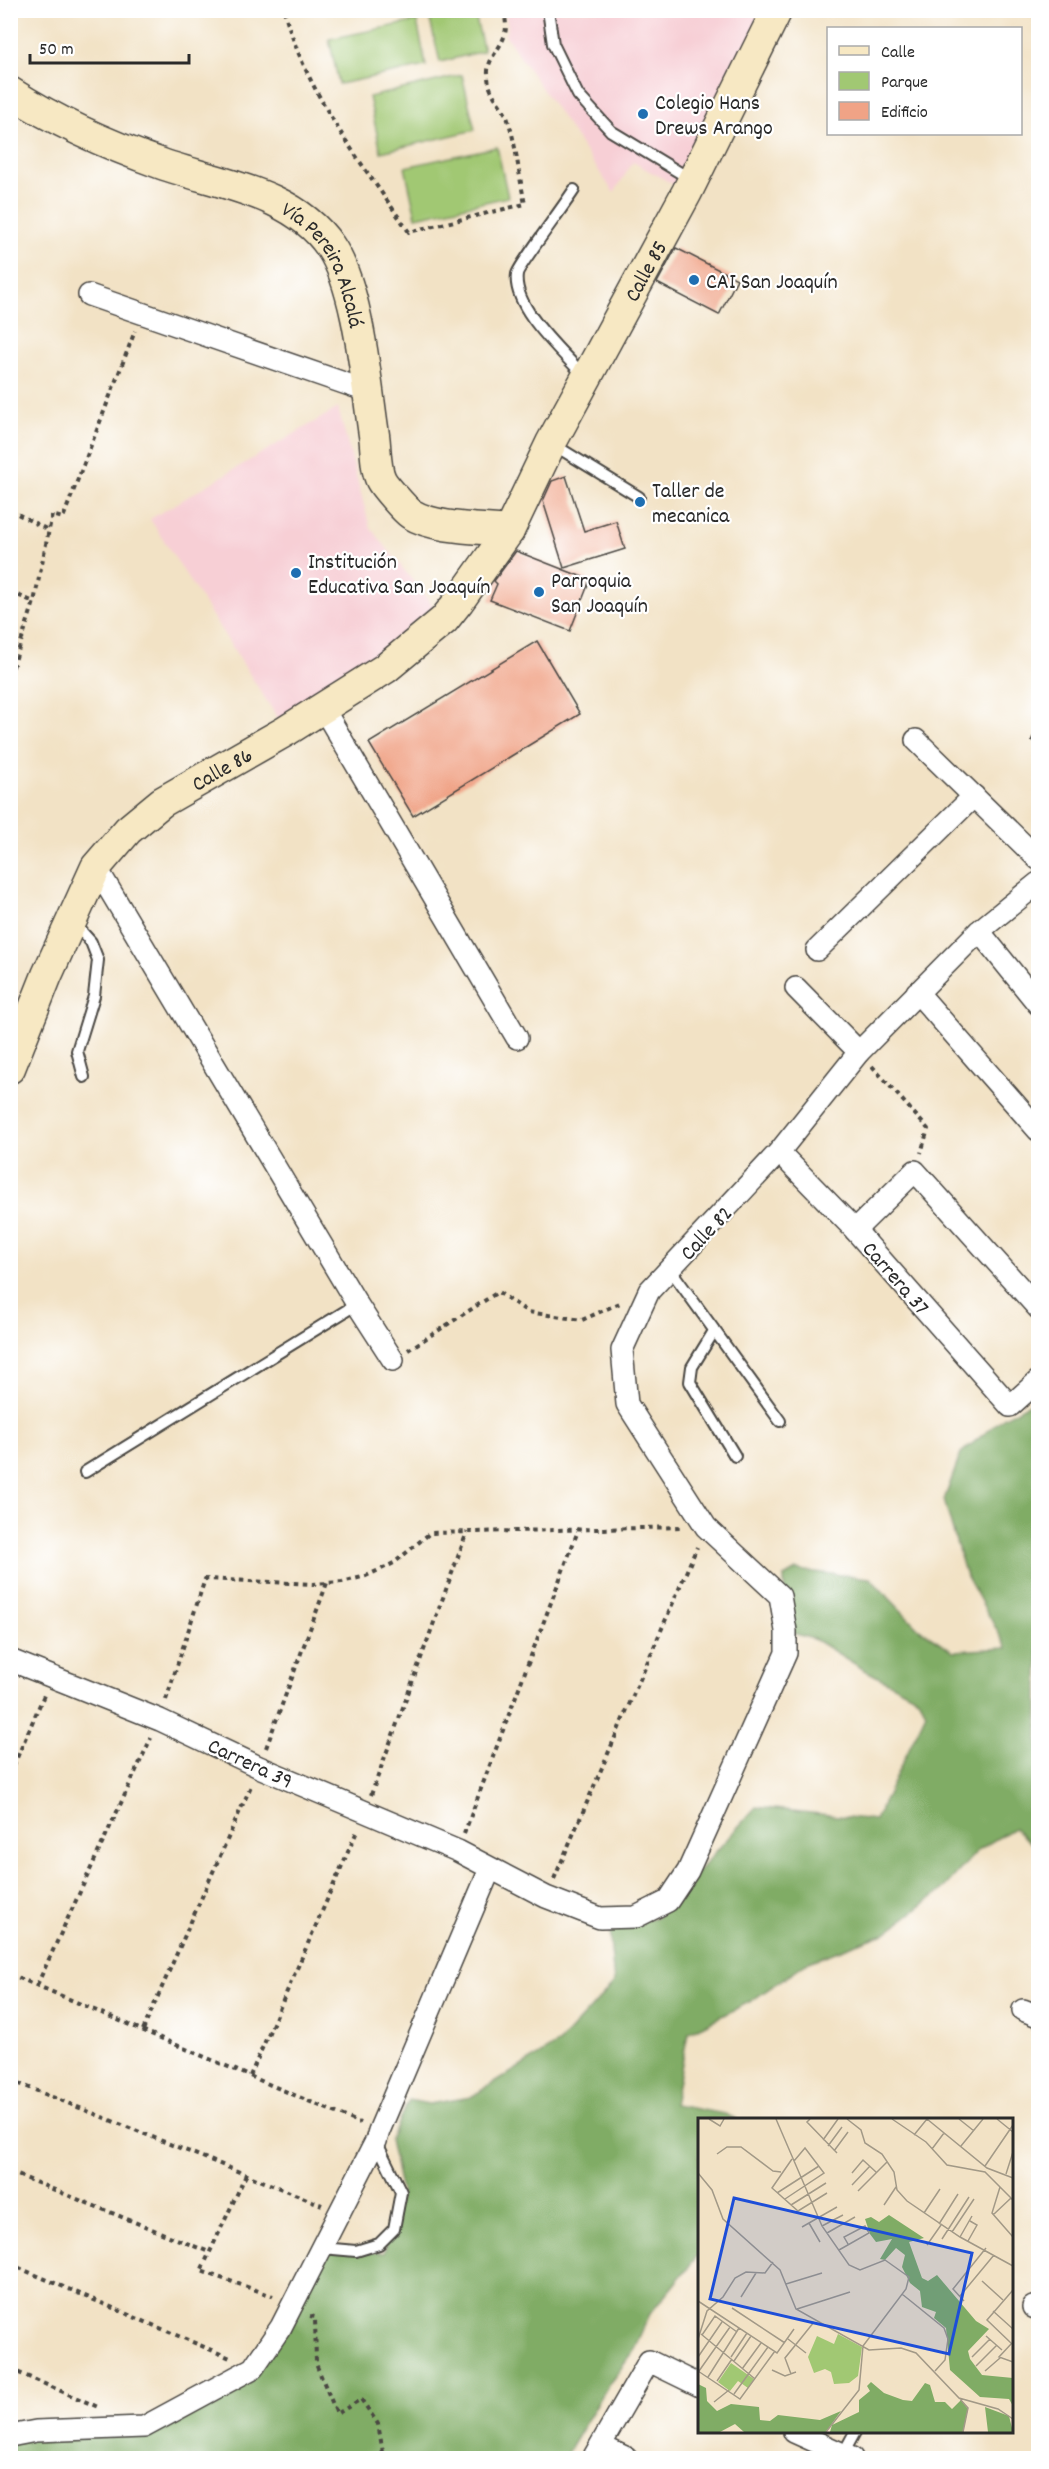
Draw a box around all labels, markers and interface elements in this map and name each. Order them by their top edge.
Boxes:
scale bar [30,27,189,65]
legend [827,27,1022,135]
text: 50 m [39,38,74,63]
text: Calle [881,41,915,66]
text: Parque [881,71,928,96]
place label: Colegio Hans Drews Arango [655,89,773,145]
text: Edificio [881,101,928,126]
marker: Colegio Hans Drews Arango [636,107,650,121]
street label: Vía Pereira Alcalá [275,196,370,331]
street label: Calle 85 [618,236,677,308]
place label: CAI San Joaquín [706,268,838,299]
marker: CAI San Joaquín [687,273,701,287]
place label: Taller de mecanica [652,477,730,533]
marker: Taller de mecanica [633,495,647,509]
place label: Institución Educativa San Joaquín [308,548,490,604]
marker: Institución Educativa San Joaquín [289,566,303,580]
place label: Parroquia San Joaquín [551,567,648,623]
marker: Parroquia San Joaquín [532,585,546,599]
street label: Calle 86 [187,741,259,801]
street label: Calle 82 [674,1200,741,1269]
street label: Carrera 37 [853,1236,935,1323]
street label: Carrera 39 [202,1732,297,1798]
inset map [698,2118,1013,2433]

